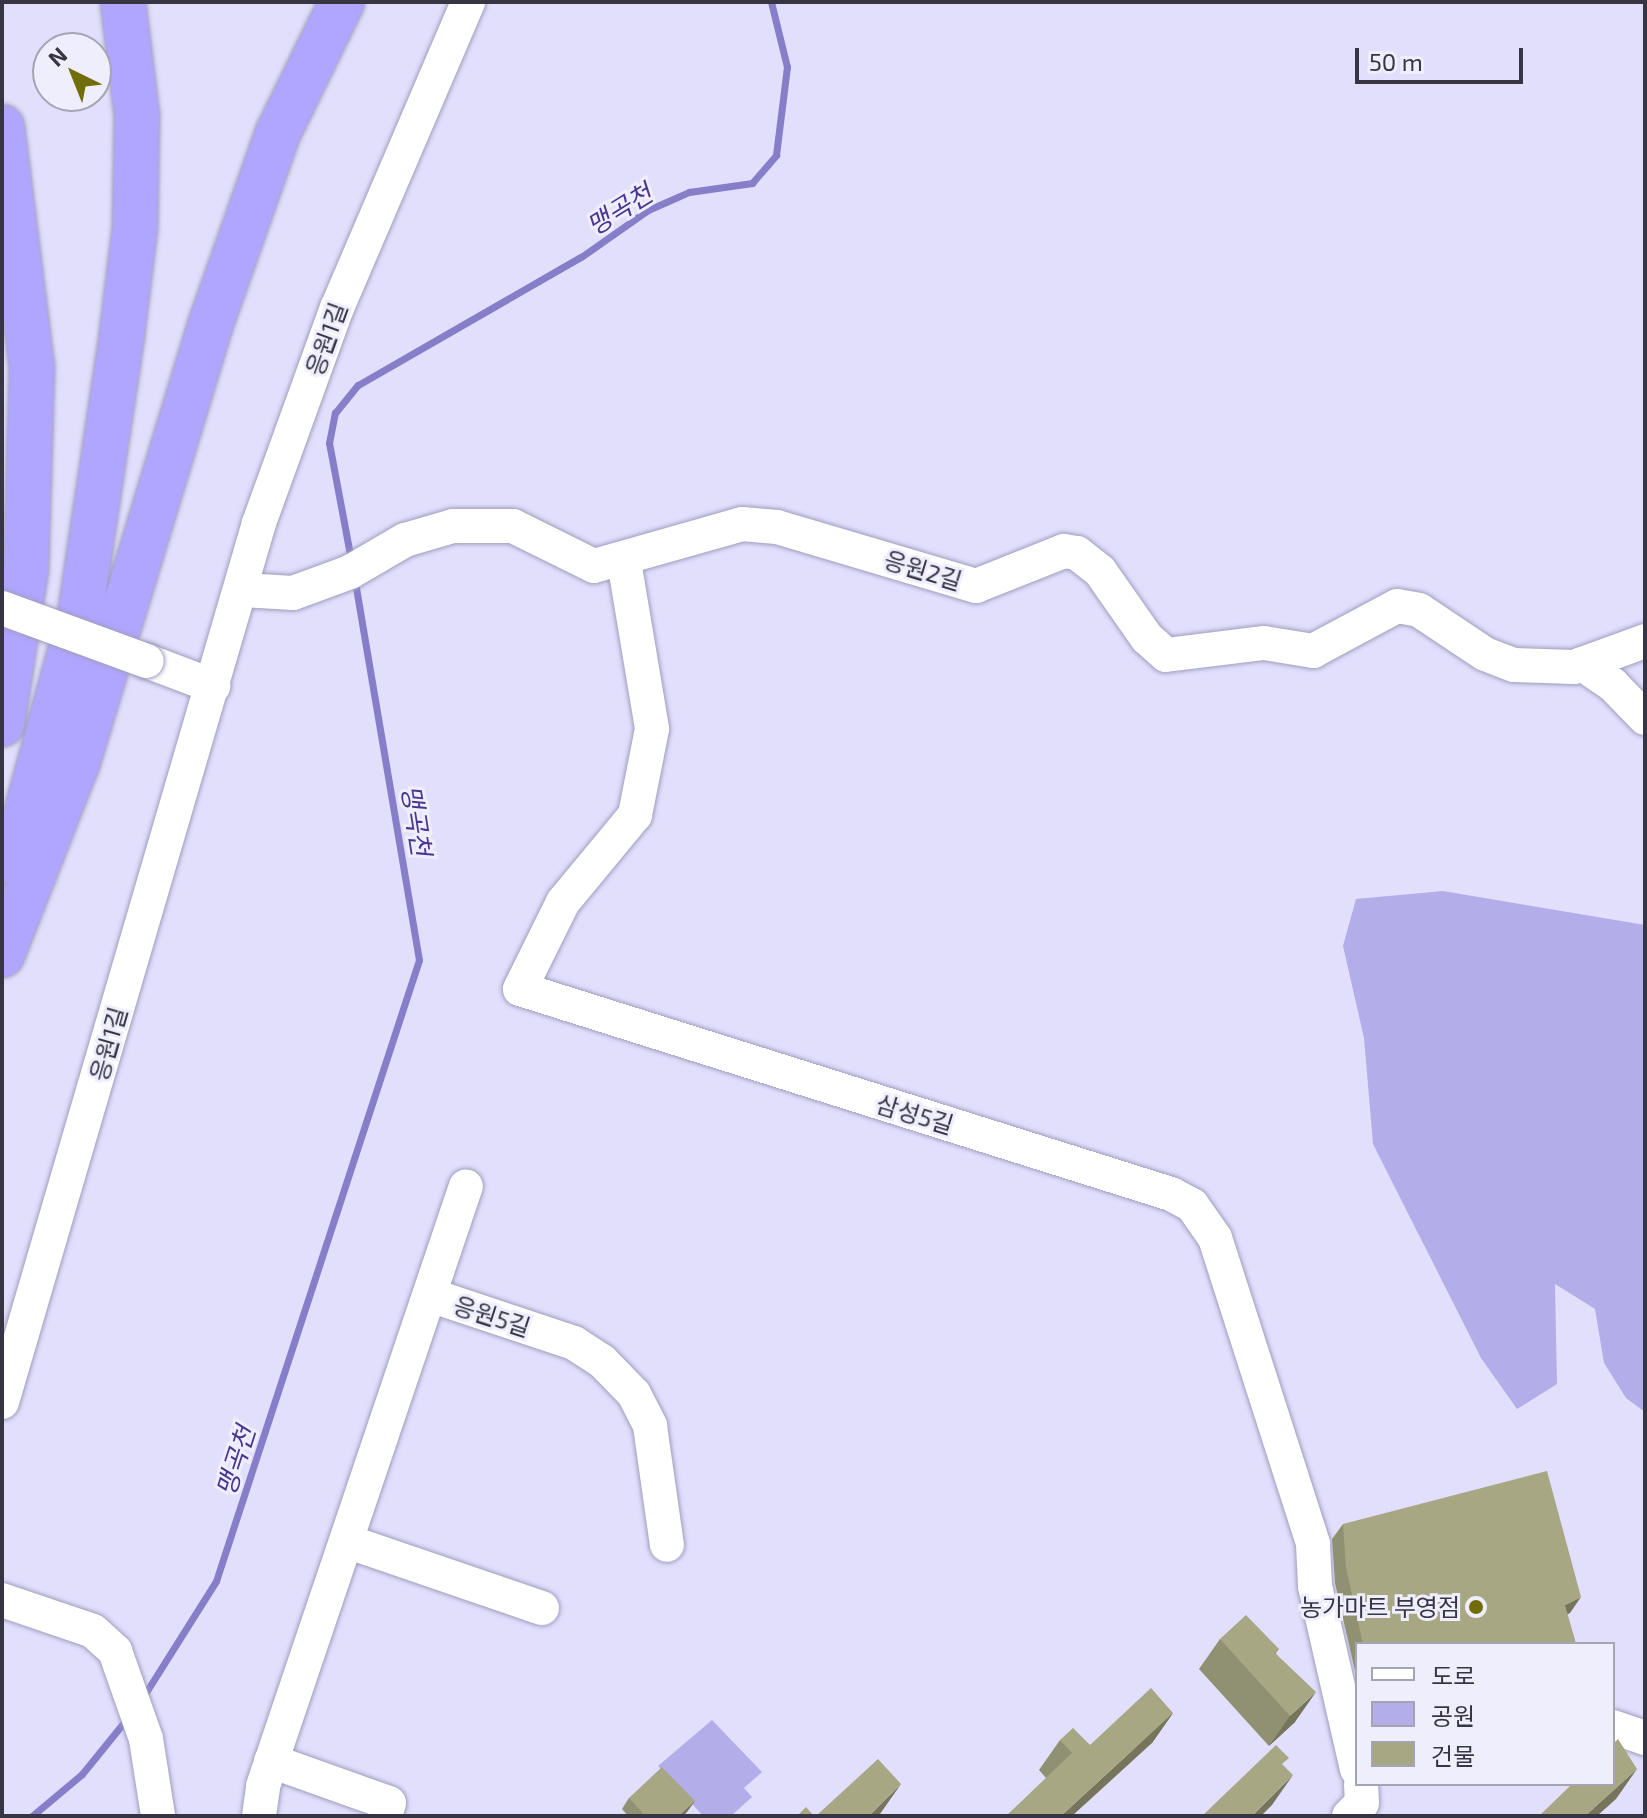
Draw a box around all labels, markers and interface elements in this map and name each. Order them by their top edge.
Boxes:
north arrow [32,32,112,112]
scale bar [1359,32,1527,82]
text: N [42,41,72,71]
text: 50 m [1369,47,1423,76]
water label: 맹곡천 [580,177,658,241]
street label: 응원1길 [300,298,352,380]
street label: 응원2길 [881,545,965,595]
water label: 맹곡천 [396,782,438,858]
street label: 응원1길 [84,1004,132,1084]
street label: 삼성5길 [873,1089,957,1139]
street label: 응원5길 [450,1290,534,1342]
water label: 맹곡천 [209,1422,261,1500]
place label: 농가마트 부영점 [1300,1593,1460,1621]
marker: 농가마트 부영점 [1467,1598,1485,1616]
legend [1355,1642,1615,1786]
text: 도로 [1431,1661,1475,1690]
text: 공원 [1431,1701,1475,1730]
text: 건물 [1431,1741,1475,1770]

